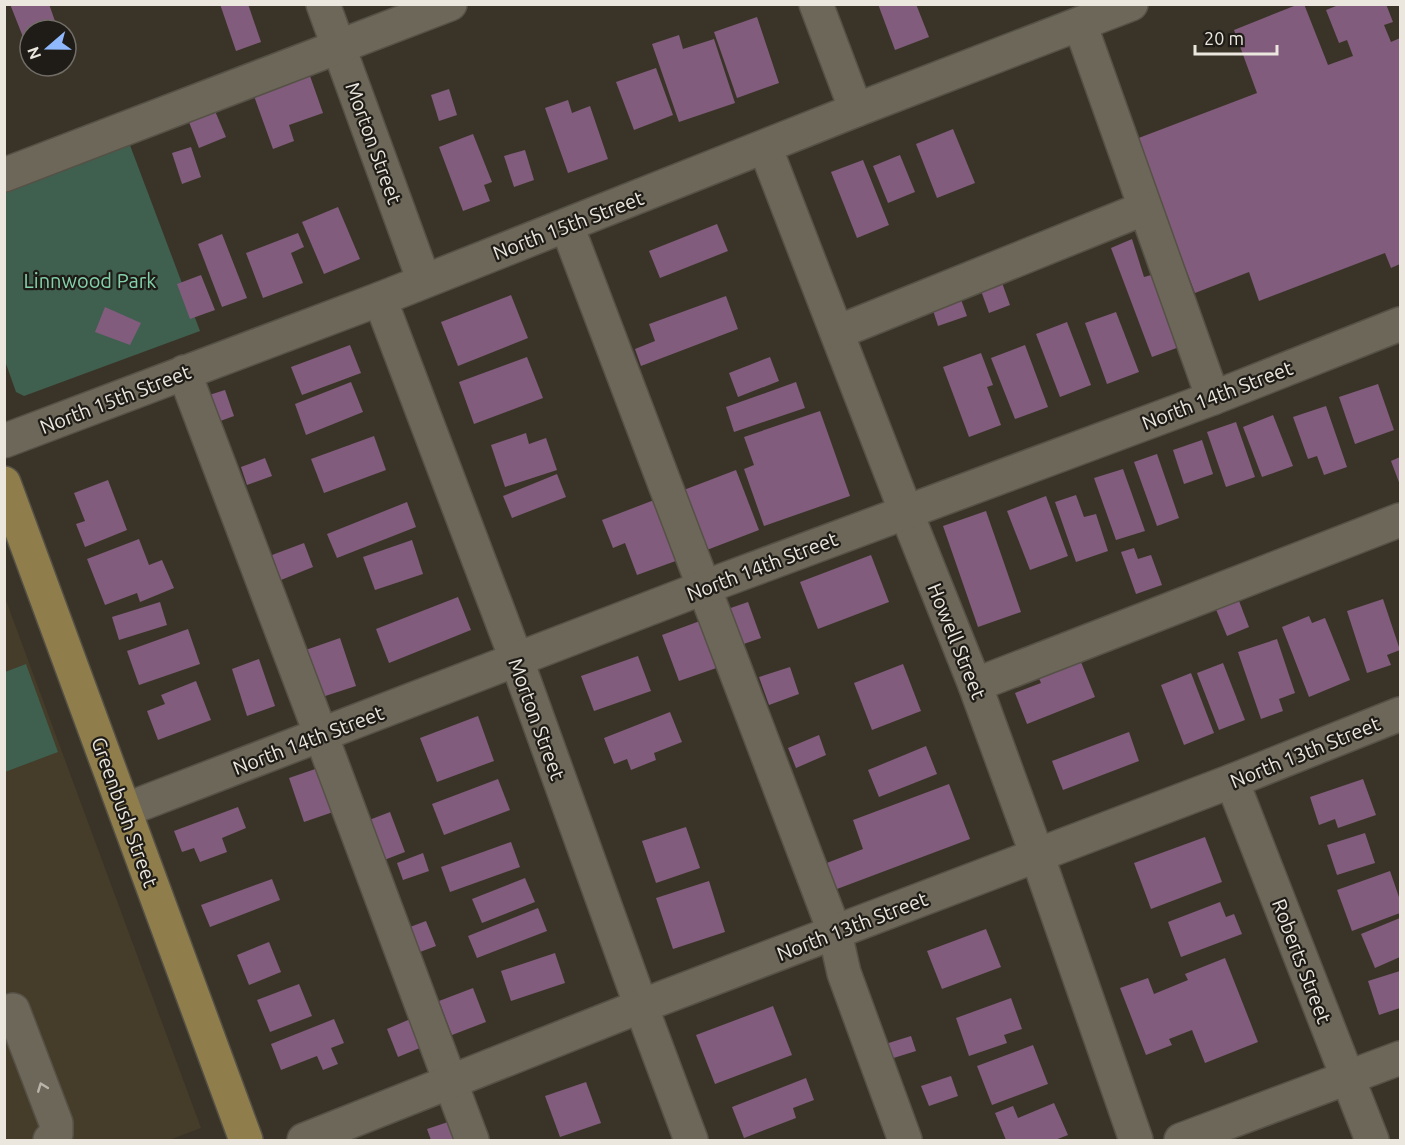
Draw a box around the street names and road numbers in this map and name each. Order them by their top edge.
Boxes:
street label: Morton Street [341,79,407,207]
street label: North 15th Street [489,186,647,264]
street label: North 14th Street [1138,356,1296,434]
street label: North 15th Street [36,360,194,438]
street label: North 14th Street [683,527,841,605]
street label: Howell Street [923,580,991,702]
street label: Morton Street [504,655,570,783]
street label: North 14th Street [229,701,387,779]
street label: North 13th Street [1227,711,1383,793]
street label: Greenbush Street [87,734,163,890]
street label: North 13th Street [773,887,931,965]
street label: Roberts Street [1268,896,1336,1027]

